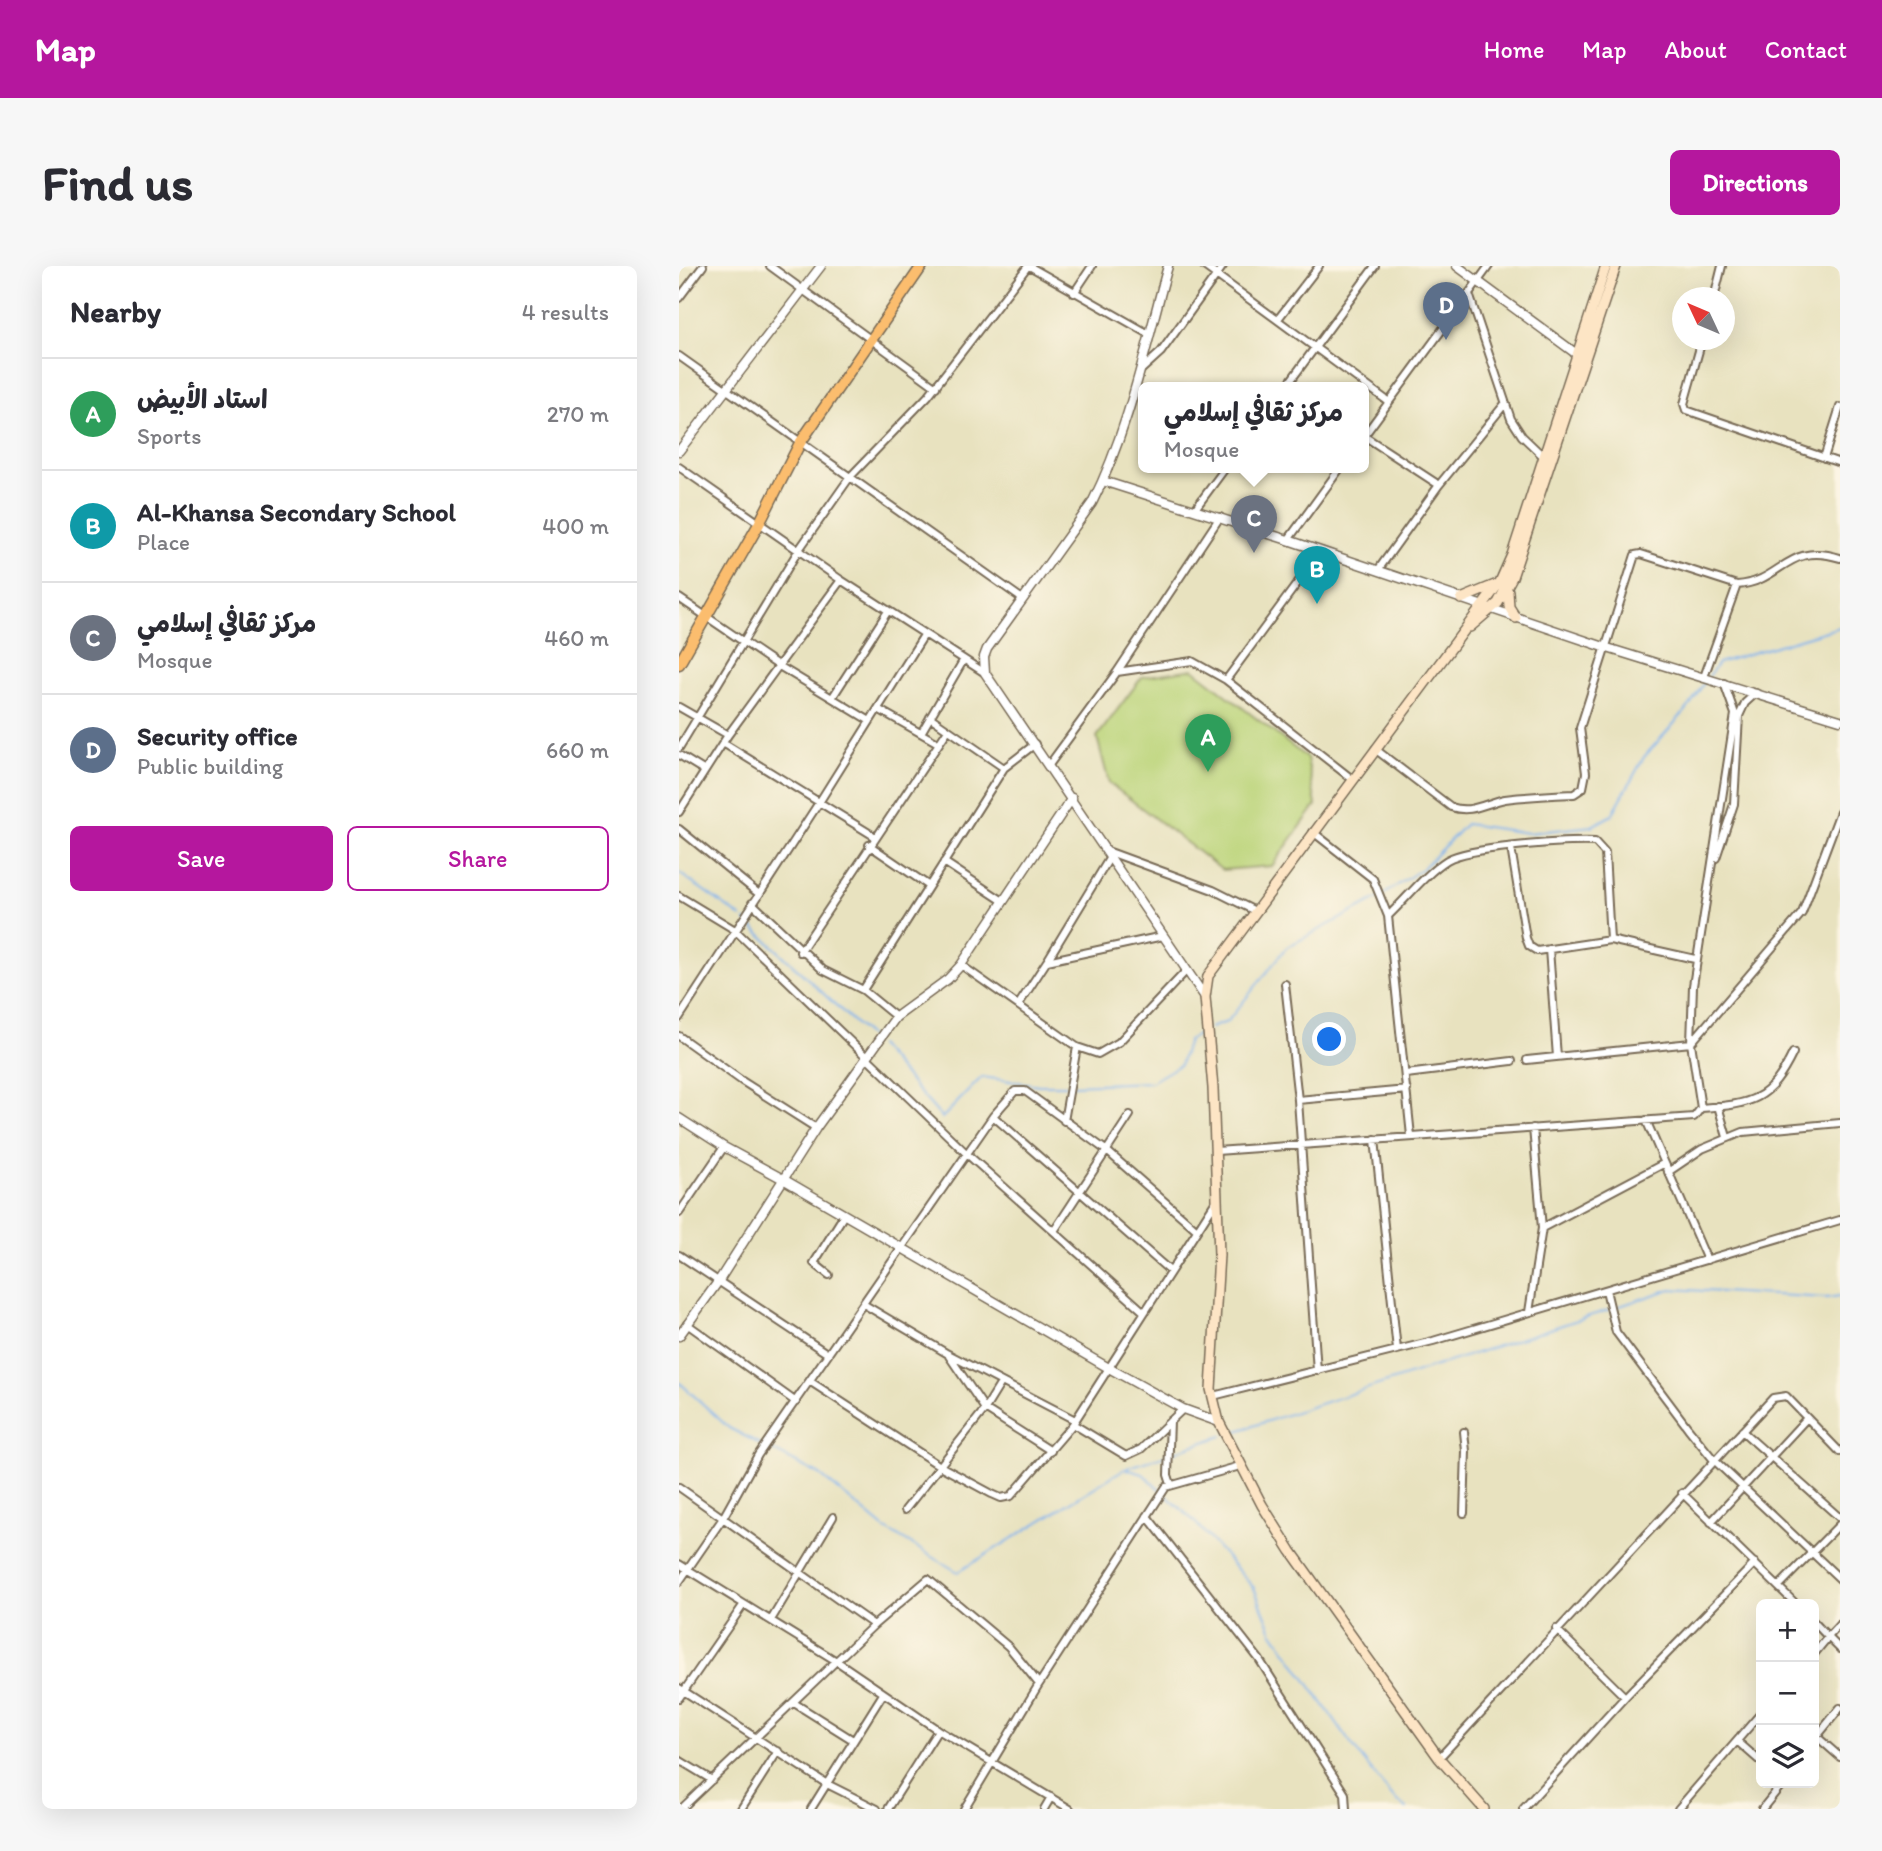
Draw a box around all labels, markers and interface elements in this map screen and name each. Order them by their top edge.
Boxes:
text: Map [35,30,96,69]
text: Home [1484,35,1544,64]
text: Map [1582,35,1626,64]
text: About [1664,35,1727,64]
text: Contact [1765,35,1847,64]
button: Directions [1670,150,1840,215]
text: Find us [42,153,193,212]
pin: D [1423,282,1469,340]
north arrow [1672,287,1735,350]
text: Nearby [70,293,161,330]
text: 4 results [522,298,609,326]
popup [1138,382,1369,473]
text: استاد الأبيض [137,383,268,415]
text: مركز ثقافي إسلامي [1164,396,1343,428]
text: A [86,400,100,428]
text: 270 m [547,400,609,428]
text: Sports [137,422,201,450]
text: Mosque [1164,435,1239,463]
pin: C [1231,495,1277,553]
text: Al-Khansa Secondary School [137,496,456,528]
text: B [86,512,100,540]
text: 400 m [542,512,609,540]
text: Place [137,528,190,556]
pin: B [1294,546,1340,604]
text: مركز ثقافي إسلامي [137,607,316,639]
text: C [86,624,100,652]
text: 460 m [544,624,609,652]
text: Mosque [137,646,213,674]
pin: A [1185,714,1231,772]
text: Security office [137,720,298,752]
text: D [85,736,101,764]
text: 660 m [546,736,609,764]
text: Public building [137,752,283,780]
button: Save [70,826,333,891]
button: Share [347,826,609,891]
your location [1312,1022,1346,1056]
map controls [1756,1599,1819,1788]
button: + [1756,1599,1819,1662]
button: − [1756,1662,1819,1725]
button: layers [1756,1725,1819,1788]

